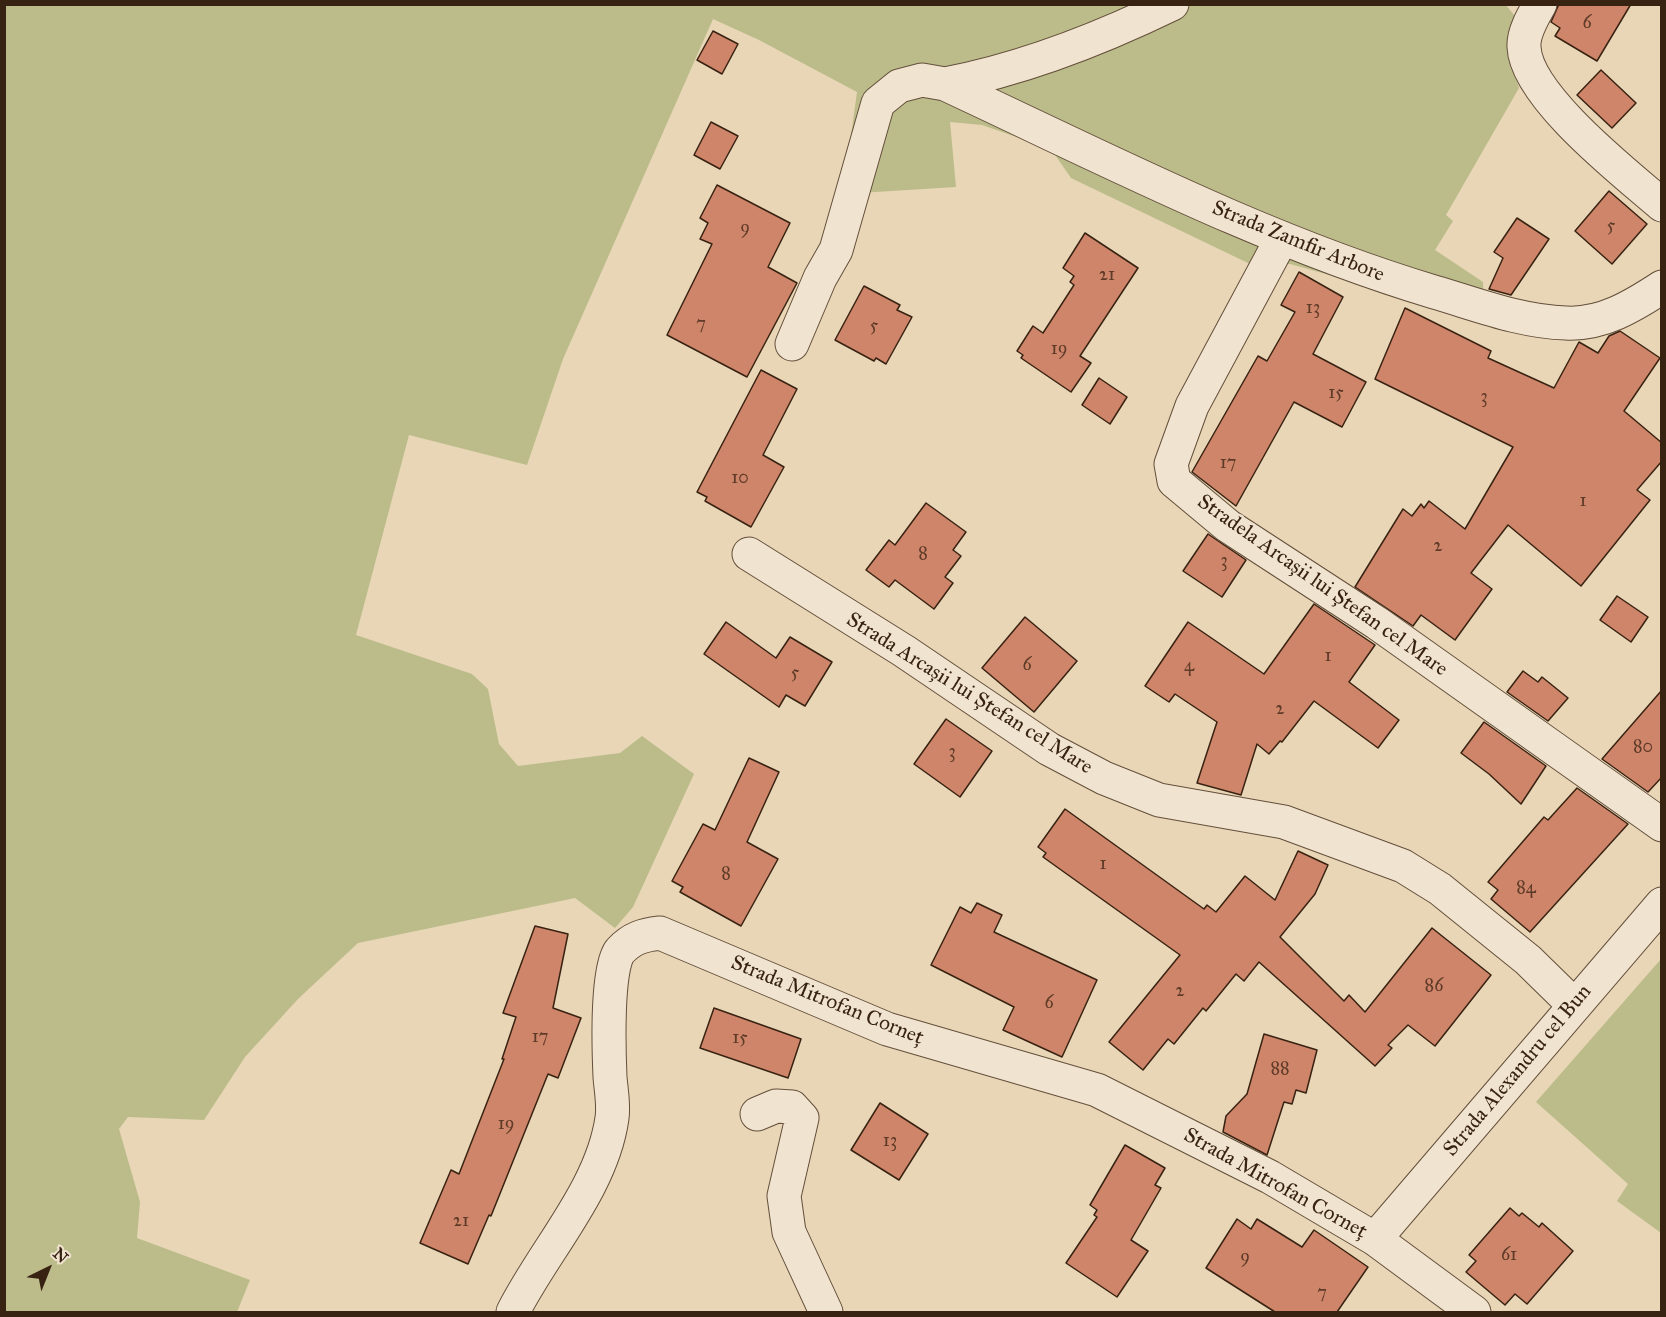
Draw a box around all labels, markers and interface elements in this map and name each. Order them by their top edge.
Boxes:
house number: 6 [1582,13,1592,35]
street label: Strada Zamfir Arbore [1208,196,1388,288]
house number: 5 [1607,216,1615,238]
house number: 9 [740,218,750,240]
house number: 21 [1099,265,1115,287]
house number: 13 [1306,298,1320,320]
house number: 7 [696,314,706,336]
house number: 5 [870,316,878,338]
house number: 19 [1051,339,1067,361]
house number: 15 [1328,383,1344,405]
house number: 3 [1480,387,1488,409]
house number: 17 [1220,453,1236,475]
house number: 10 [731,468,749,490]
street label: Stradela Arcașii lui Ștefan cel Mare [1192,490,1452,682]
house number: 1 [1579,491,1587,513]
house number: 2 [1434,536,1442,558]
house number: 8 [918,544,928,566]
house number: 3 [1220,551,1228,573]
street label: Strada Arcașii lui Ștefan cel Mare [841,608,1097,780]
house number: 1 [1324,646,1332,668]
house number: 6 [1022,655,1032,677]
house number: 4 [1184,656,1194,678]
house number: 5 [791,663,799,685]
house number: 2 [1276,699,1284,721]
house number: 80 [1633,737,1653,759]
house number: 3 [948,742,956,764]
house number: 1 [1099,854,1107,876]
house number: 8 [721,864,731,886]
house number: 84 [1516,878,1536,900]
street label: Strada Mitrofan Corneț [727,951,927,1051]
house number: 86 [1425,976,1443,998]
street label: Strada Alexandru cel Bun [1439,980,1597,1162]
house number: 2 [1176,981,1184,1003]
house number: 6 [1044,993,1054,1015]
house number: 17 [532,1027,548,1049]
house number: 15 [732,1028,748,1050]
house number: 88 [1270,1059,1290,1081]
house number: 19 [498,1114,514,1136]
street label: Strada Mitrofan Corneț [1179,1123,1371,1245]
house number: 13 [883,1131,897,1153]
house number: 21 [453,1211,469,1233]
north arrow [18,1239,78,1299]
text: N [49,1244,72,1267]
house number: 61 [1501,1245,1517,1267]
house number: 9 [1240,1247,1250,1269]
house number: 7 [1317,1283,1327,1305]

